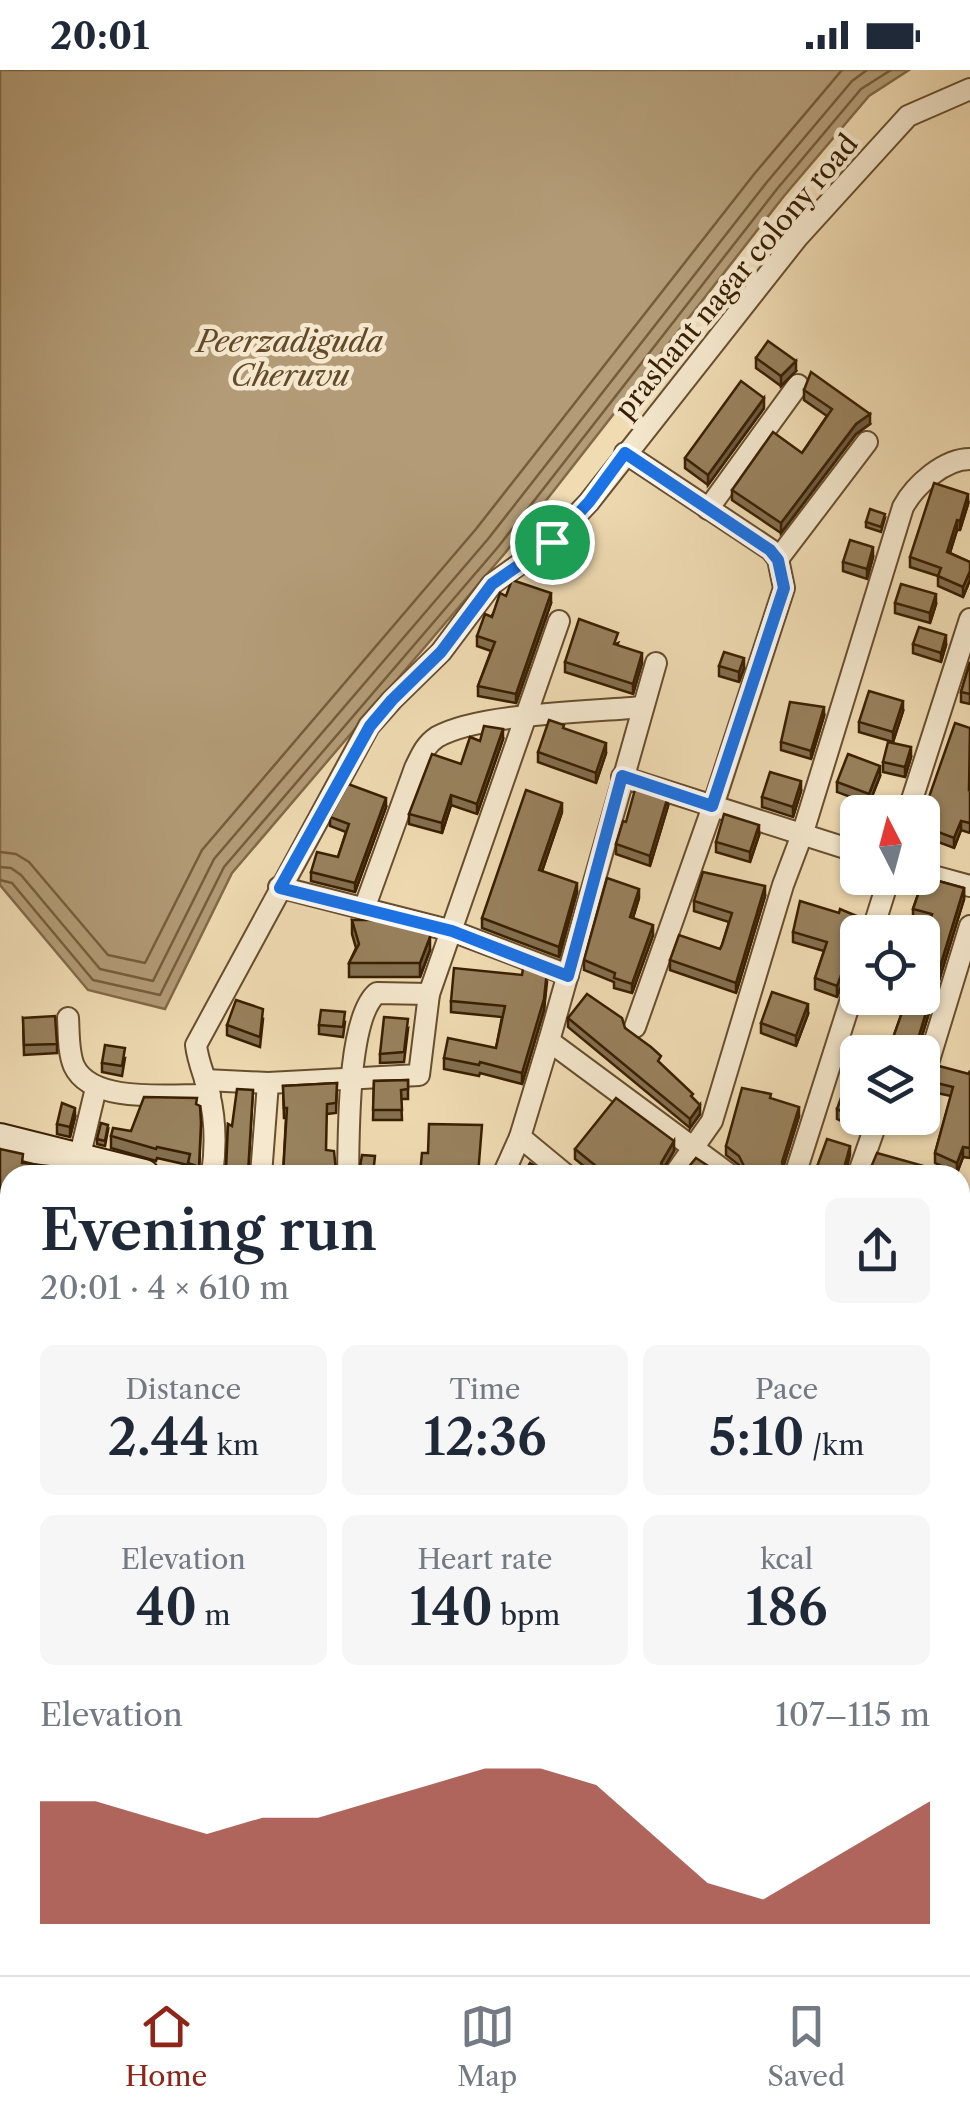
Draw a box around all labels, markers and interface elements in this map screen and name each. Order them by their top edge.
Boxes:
text: 20:01 [50,12,149,59]
street label: prashant nagar colony road [607,127,865,425]
water label: Peerzadiguda Cheruvu [195,323,384,394]
pin [510,500,595,585]
icon: arrive [525,515,580,570]
north arrow [840,795,940,895]
map controls [840,795,940,1135]
button: locate [840,915,940,1015]
button: layers [840,1035,940,1135]
text: Evening run [40,1197,377,1264]
button: share [825,1198,930,1303]
text: 20:01 · 4 × 610 m [40,1268,289,1307]
text: Distance [125,1372,241,1406]
text: Time [450,1372,520,1406]
text: Pace [755,1372,818,1406]
text: 2.44 [108,1406,209,1468]
text: 12:36 [423,1406,547,1468]
text: 5:10 [709,1406,805,1468]
text: km [209,1428,259,1462]
text: /km [805,1428,864,1462]
text: Elevation [121,1542,246,1576]
text: Heart rate [418,1542,552,1576]
text: kcal [760,1542,813,1576]
text: 40 [136,1576,197,1638]
text: 140 [410,1576,493,1638]
text: 186 [746,1576,828,1638]
text: m [197,1598,231,1632]
text: bpm [493,1598,560,1632]
text: Elevation [40,1695,183,1734]
text: 107–115 m [775,1695,930,1734]
tab: Home [125,1999,207,2093]
tab: Map [457,1999,517,2093]
tab: Saved [767,1999,845,2093]

